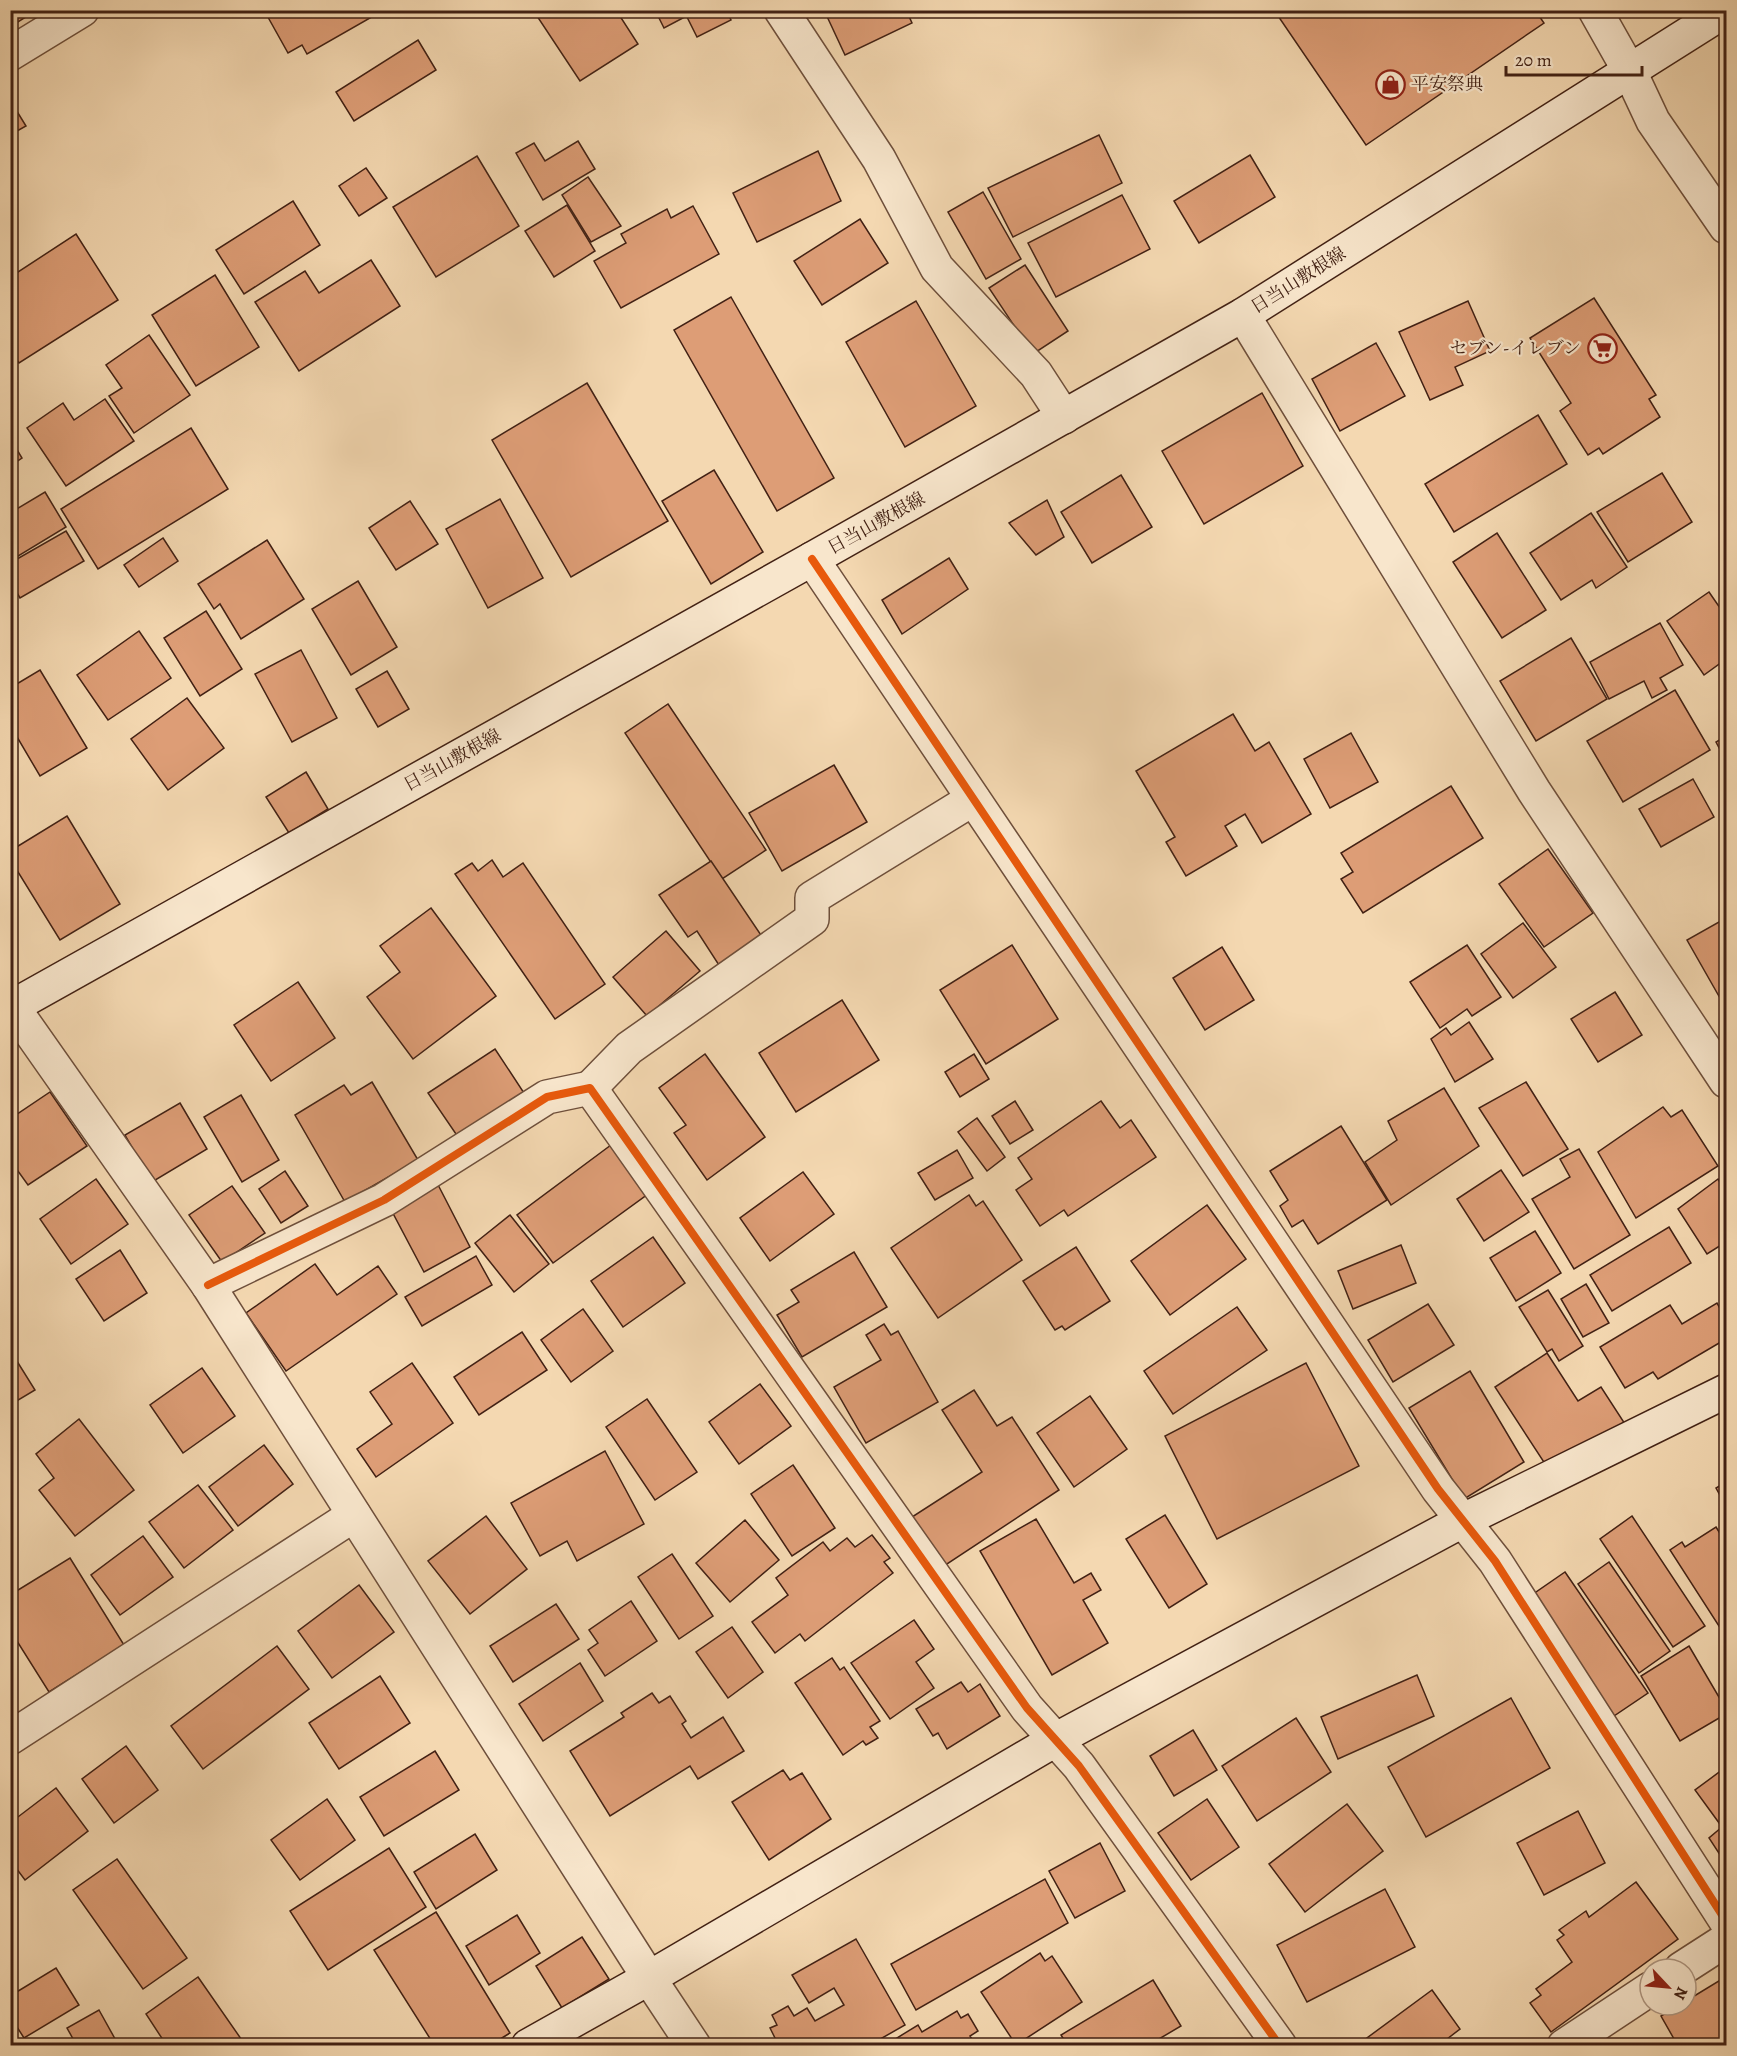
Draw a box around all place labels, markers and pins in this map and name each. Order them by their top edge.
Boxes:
shop icon: 平安祭典 [1374,68,1406,100]
place label: 平安祭典 [1411,72,1483,96]
supermarket icon: セブン-イレブン [1586,332,1618,364]
place label: セブン-イレブン [1450,336,1581,360]

